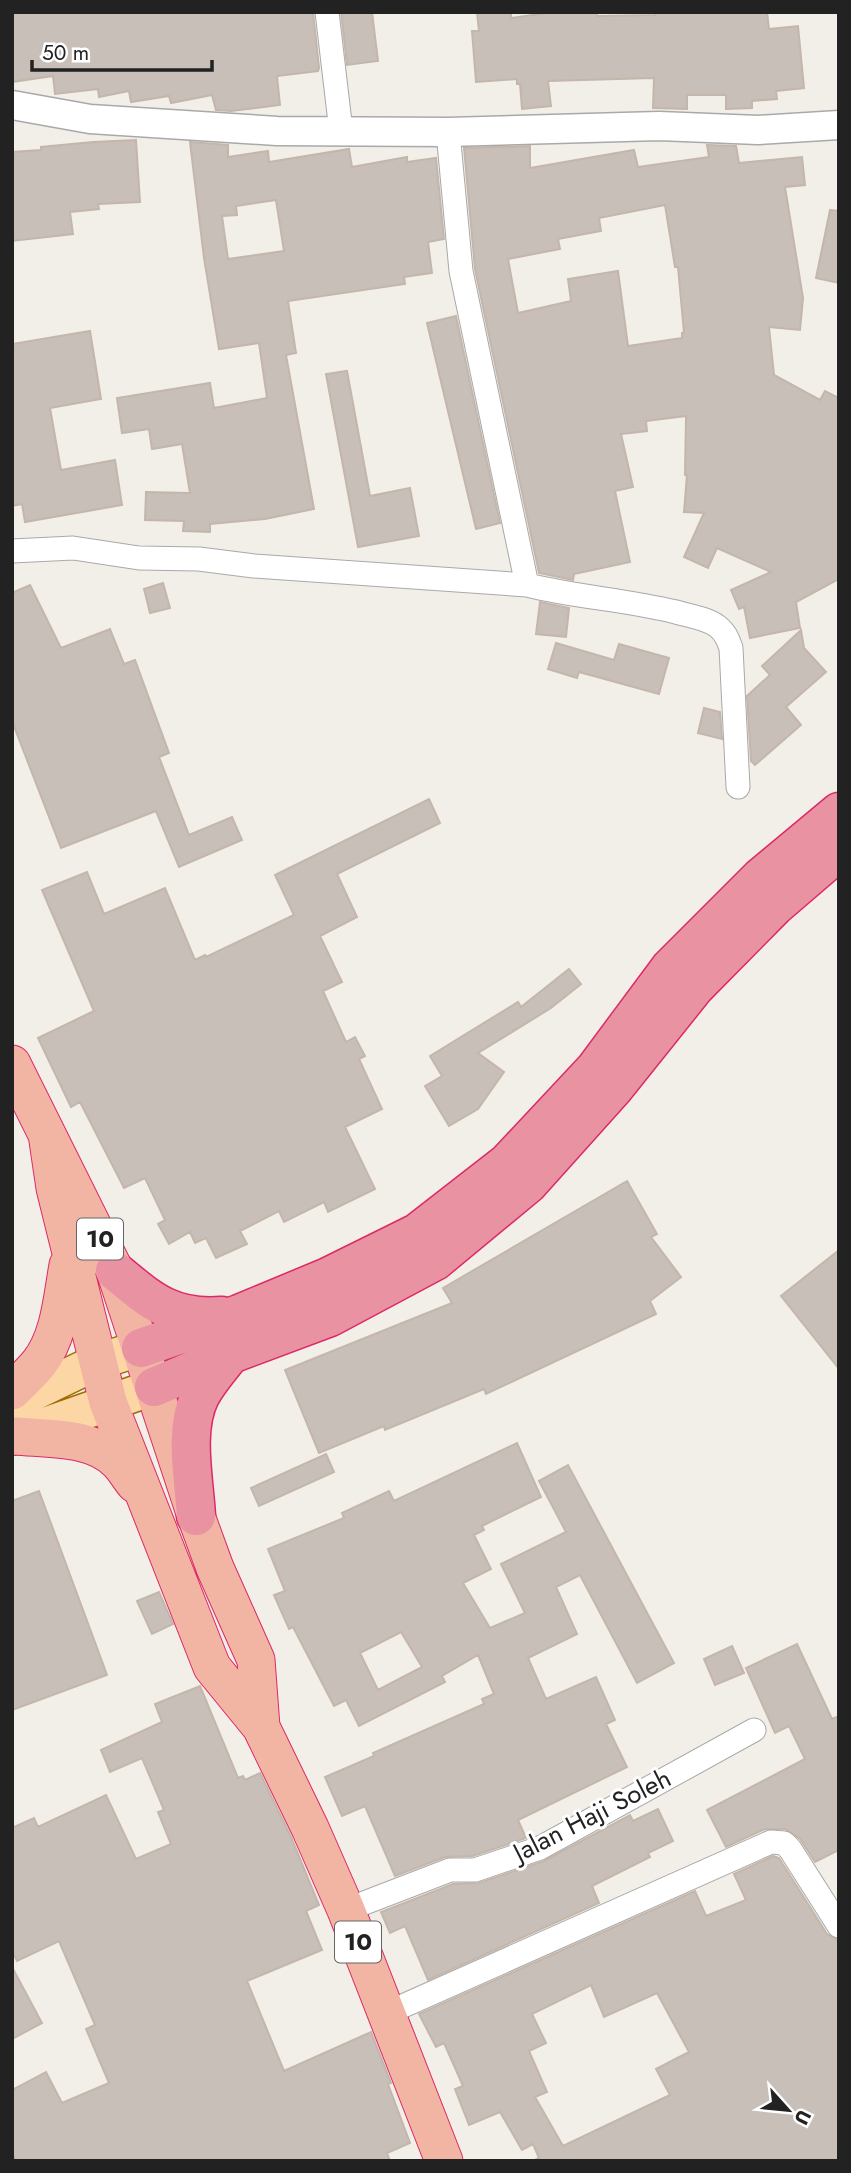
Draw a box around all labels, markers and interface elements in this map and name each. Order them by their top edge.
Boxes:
scale bar [32,28,212,72]
text: 50 m [42,38,89,68]
road number: 10 [77,1218,123,1260]
street label: Jalan Haji Soleh [504,1759,677,1872]
road number: 10 [335,1922,381,1963]
north arrow [753,2075,823,2145]
text: U [788,2105,818,2130]

